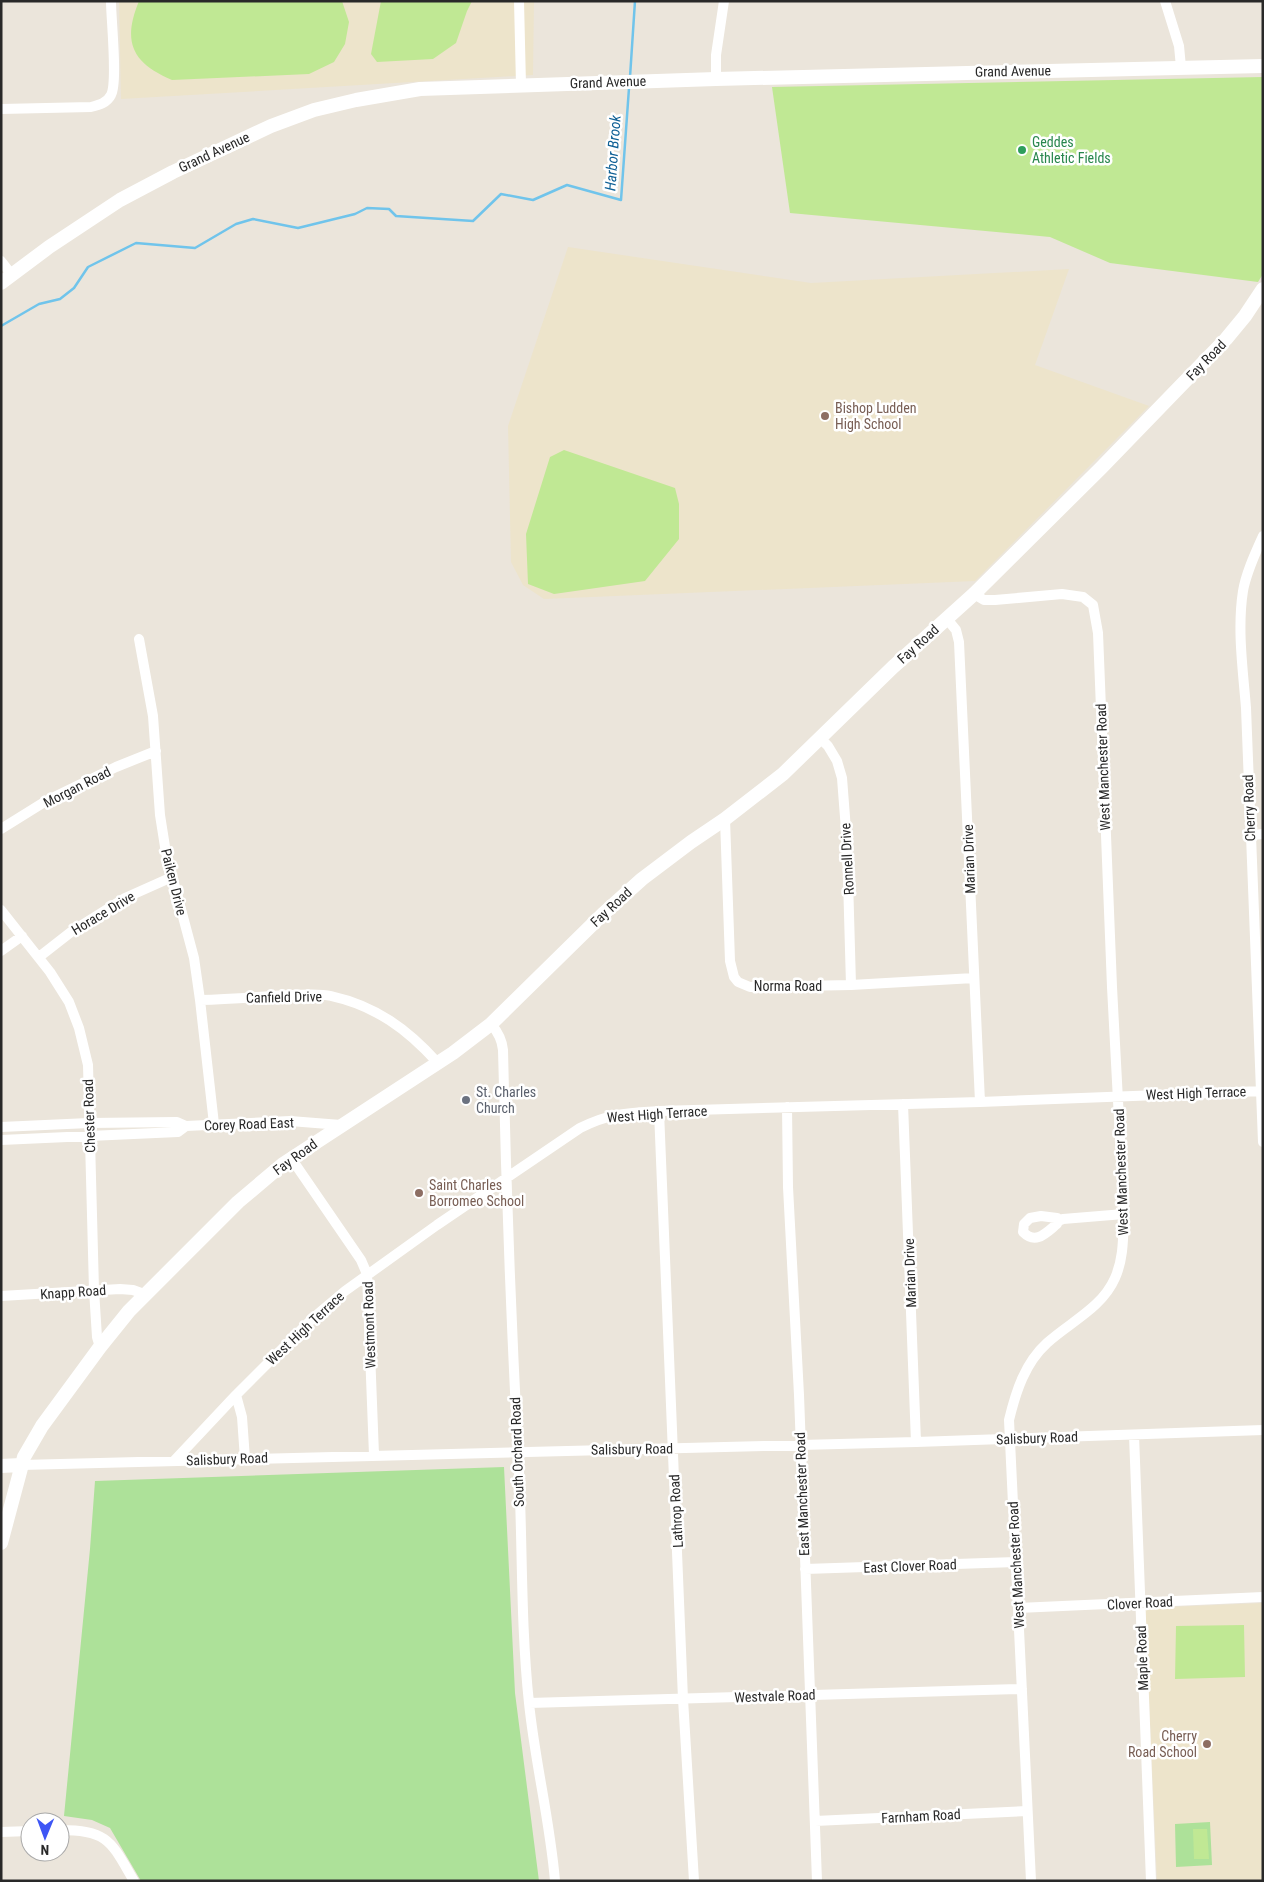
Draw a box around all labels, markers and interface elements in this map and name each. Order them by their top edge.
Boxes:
street label: Grand Avenue [975,62,1052,80]
street label: Grand Avenue [570,73,647,91]
water label: Harbor Brook [601,114,625,192]
street label: Grand Avenue [176,128,252,175]
place label: Geddes Athletic Fields [1032,134,1111,166]
marker: Geddes Athletic Fields [1016,144,1028,156]
street label: Fay Road [1183,336,1229,384]
place label: Bishop Ludden High School [835,400,917,432]
marker: Bishop Ludden High School [819,410,831,422]
street label: Fay Road [894,621,942,667]
street label: West Manchester Road [1093,703,1113,831]
street label: Morgan Road [41,763,113,811]
street label: Cherry Road [1240,774,1258,842]
street label: Ronnell Drive [837,822,857,895]
street label: Marian Drive [960,824,978,894]
street label: Paiken Drive [158,847,190,917]
street label: Fay Road [587,884,635,930]
street label: Horace Drive [69,888,138,938]
street label: Norma Road [754,978,822,994]
street label: Canfield Drive [246,988,323,1006]
street label: Chester Road [80,1079,98,1153]
street label: West High Terrace [1146,1083,1247,1103]
place label: St. Charles Church [476,1084,536,1116]
marker: St. Charles Church [460,1094,472,1106]
street label: West High Terrace [606,1102,708,1125]
street label: West Manchester Road [1111,1108,1131,1236]
street label: Corey Road East [204,1114,294,1134]
street label: Fay Road [270,1136,320,1178]
place label: Saint Charles Borromeo School [429,1177,524,1209]
marker: Saint Charles Borromeo School [413,1187,425,1199]
street label: Marian Drive [901,1238,919,1308]
street label: Westmont Road [359,1281,379,1369]
street label: Knapp Road [39,1282,107,1302]
street label: West High Terrace [263,1288,347,1368]
street label: South Orchard Road [507,1397,527,1507]
street label: Salisbury Road [996,1429,1078,1447]
street label: East Manchester Road [792,1432,812,1556]
street label: Salisbury Road [591,1440,673,1458]
street label: Salisbury Road [186,1450,268,1468]
street label: Lathrop Road [666,1474,686,1548]
street label: West Manchester Road [1005,1501,1027,1629]
street label: East Clover Road [863,1556,957,1576]
street label: Clover Road [1107,1593,1173,1613]
street label: Maple Road [1133,1625,1151,1691]
street label: Westvale Road [734,1687,816,1705]
place label: Cherry Road School [1128,1728,1197,1760]
marker: Cherry Road School [1201,1738,1213,1750]
street label: Farnham Road [881,1806,961,1826]
north arrow [20,1812,70,1862]
text: N [40,1842,49,1858]

